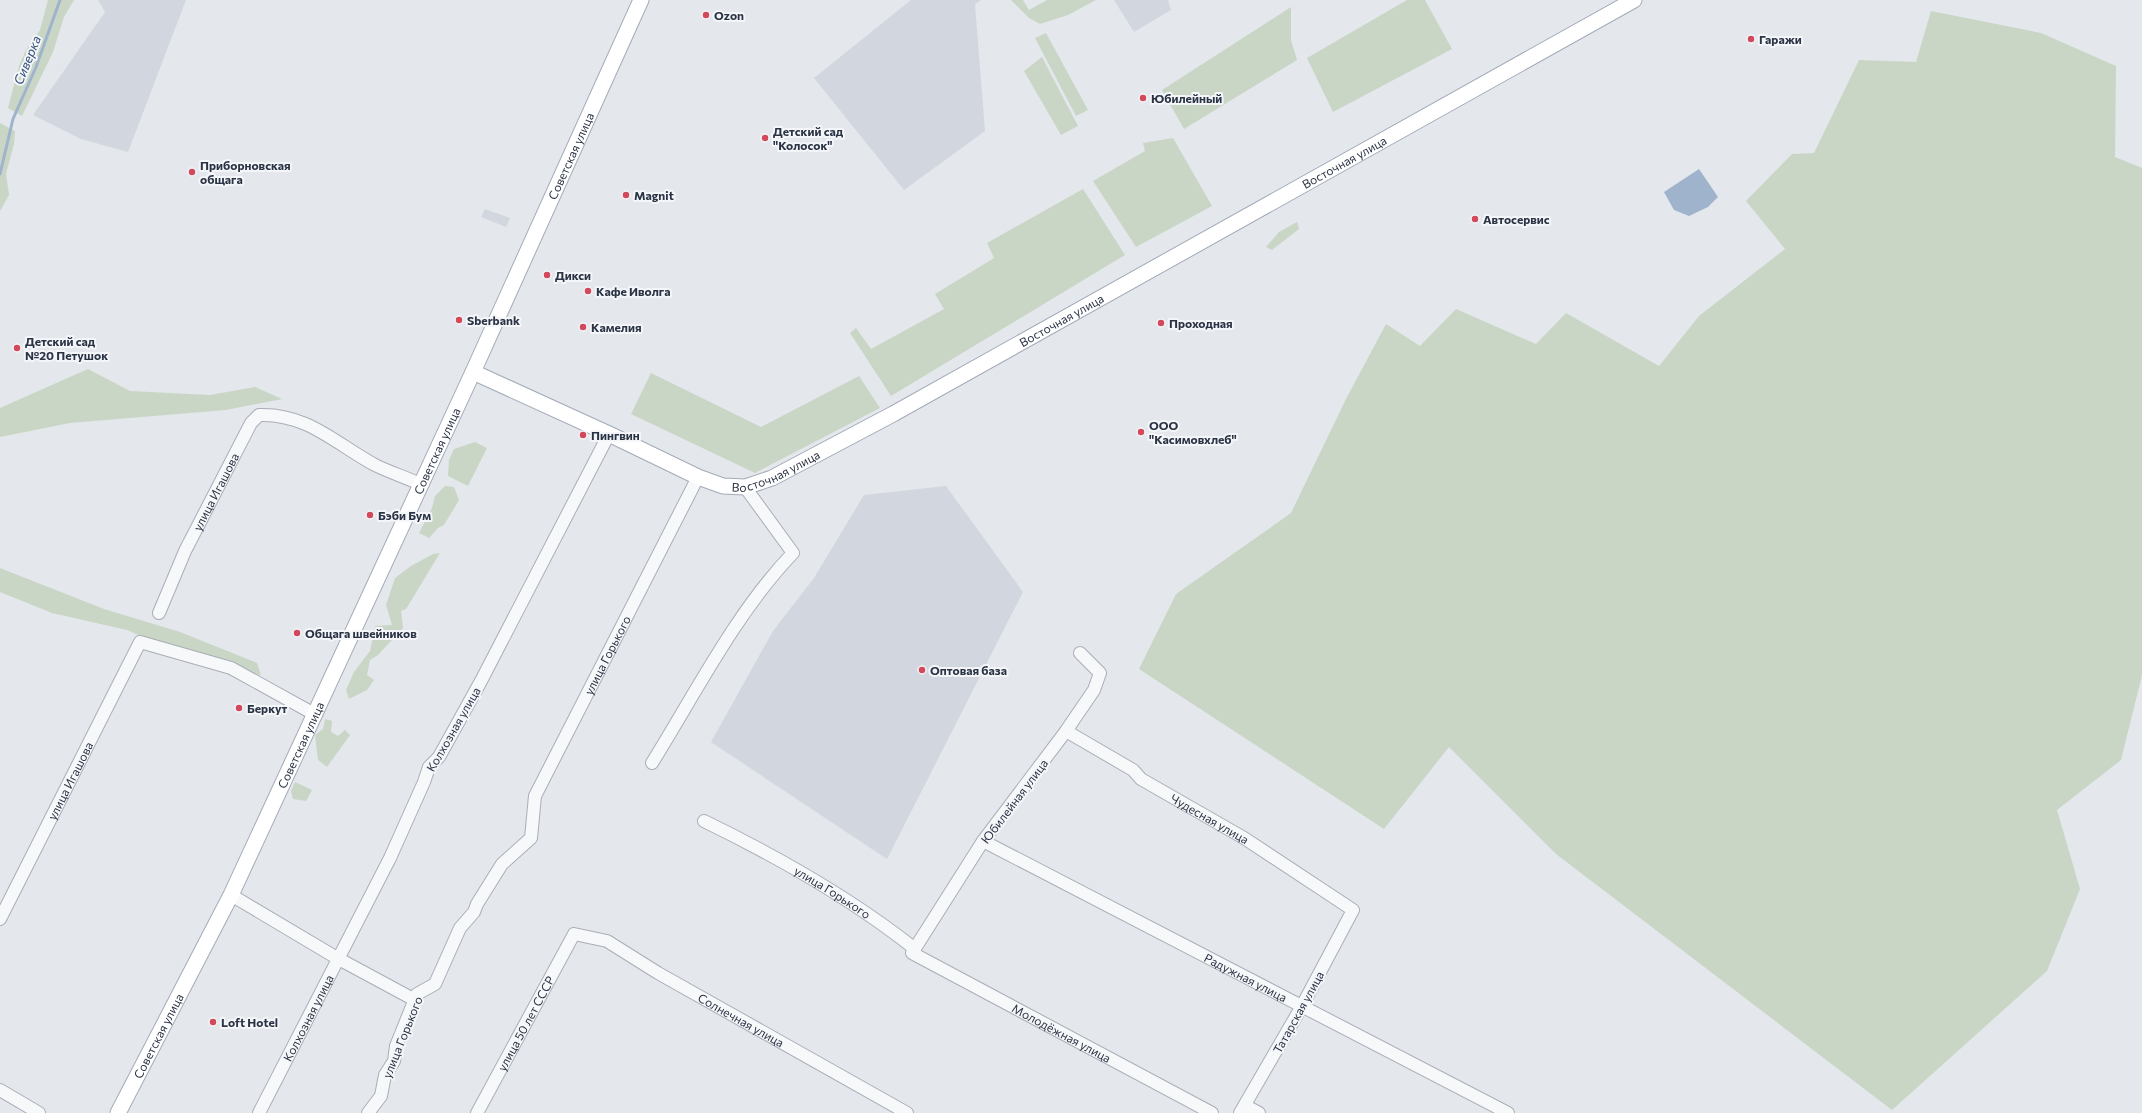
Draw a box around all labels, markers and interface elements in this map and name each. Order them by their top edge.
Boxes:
place label: Ozon [714,8,744,22]
marker: Ozon [701,10,711,20]
place label: Гаражи [1759,32,1802,46]
water label: Сиверка [10,33,44,87]
marker: Гаражи [1746,34,1756,44]
place label: Юбилейный [1151,91,1222,105]
marker: Юбилейный [1138,93,1148,103]
street label: Советская улица [545,110,596,201]
place label: Детский сад "Колосок" [773,124,844,152]
marker: Детский сад "Колосок" [760,133,770,143]
street label: Восточная улица [1299,133,1389,191]
place label: Приборновская общага [200,158,291,186]
marker: Приборновская общага [187,167,197,177]
place label: Magnit [634,188,674,202]
marker: Magnit [621,190,631,200]
place label: Автосервис [1483,212,1550,226]
marker: Автосервис [1470,214,1480,224]
place label: Дикси [555,268,591,282]
marker: Дикси [542,270,552,280]
place label: Кафе Иволга [596,284,670,298]
marker: Кафе Иволга [583,286,593,296]
street label: Восточная улица [1017,291,1106,349]
place label: Sberbank [467,313,520,327]
marker: Sberbank [454,315,464,325]
place label: Проходная [1169,316,1233,330]
marker: Проходная [1156,318,1166,328]
place label: Камелия [591,320,642,334]
marker: Камелия [578,322,588,332]
place label: Детский сад №20 Петушок [25,334,108,362]
marker: Детский сад №20 Петушок [12,343,22,353]
street label: Советская улица [410,405,463,496]
place label: ООО "Касимовхлеб" [1149,418,1237,446]
marker: ООО "Касимовхлеб" [1136,427,1146,437]
place label: Пингвин [591,428,640,442]
marker: Пингвин [578,430,588,440]
street label: Восточная улица [732,447,822,494]
street label: улица Игашова [190,450,241,533]
place label: Бэби Бум [378,508,431,522]
marker: Бэби Бум [365,510,375,520]
street label: улица Горького [581,613,633,697]
place label: Общага швейников [305,626,417,640]
marker: Общага швейников [292,628,302,638]
place label: Оптовая база [930,663,1007,677]
marker: Оптовая база [917,665,927,675]
street label: Колхозная улица [423,684,483,774]
street label: Советская улица [274,699,327,790]
place label: Беркут [247,701,288,715]
marker: Беркут [234,703,244,713]
street label: улица Игашова [44,739,95,822]
street label: Юбилейная улица [978,756,1050,846]
street label: Чудесная улица [1168,791,1252,846]
street label: улица Горького [792,863,873,921]
street label: Радужная улица [1202,950,1289,1004]
street label: Татарская улица [1270,968,1326,1056]
street label: Колхозная улица [280,972,336,1063]
street label: улица 50 лет СССР [494,973,557,1073]
street label: Солнечная улица [696,990,787,1050]
street label: Советская улица [130,991,186,1081]
street label: улица Горького [379,994,425,1080]
street label: Молодёжная улица [1010,1001,1114,1065]
place label: Loft Hotel [221,1015,278,1029]
marker: Loft Hotel [208,1017,218,1027]

